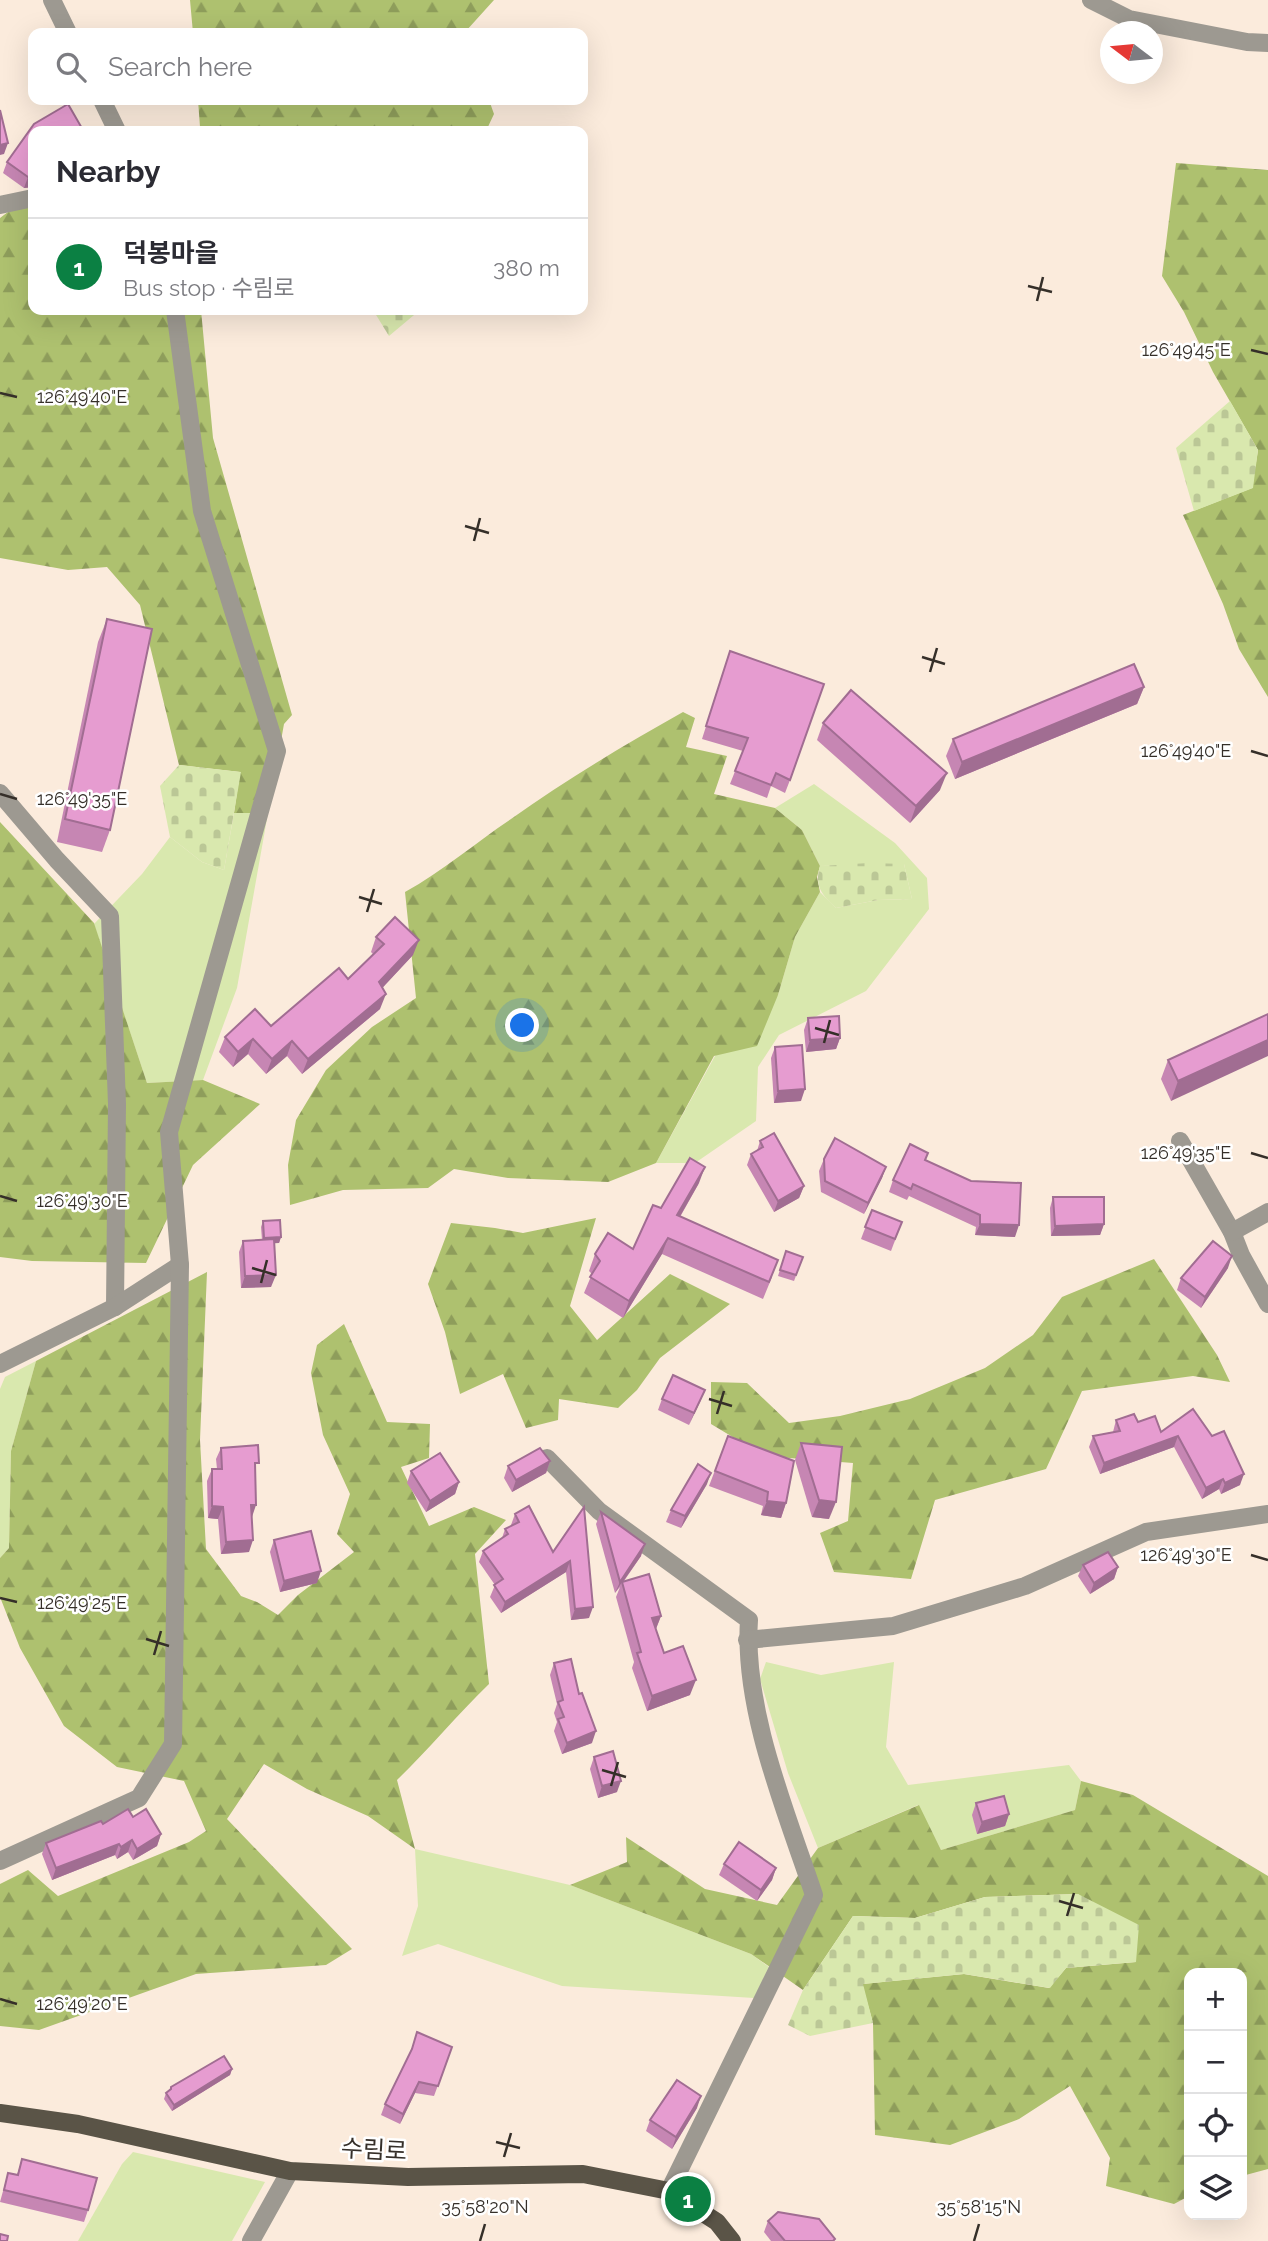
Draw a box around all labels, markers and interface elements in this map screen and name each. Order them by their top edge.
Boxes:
north arrow [1100,21,1163,84]
search box [28,28,588,105]
icon: search [52,48,90,86]
text: Search here [108,52,252,82]
text: Nearby [56,154,160,189]
text: 덕봉마을 [123,238,219,268]
text: 1 [73,254,85,281]
text: 380 m [493,254,560,281]
text: Bus stop · 수림로 [123,274,295,301]
text: 126°49'45"E [1141,339,1231,360]
text: 126°49'40"E [37,386,127,407]
text: 126°49'40"E [1141,740,1231,761]
text: 126°49'35"E [37,788,127,809]
your location [505,1008,539,1042]
text: 126°49'35"E [1141,1142,1231,1163]
text: 126°49'30"E [36,1190,128,1211]
text: 126°49'30"E [1140,1544,1232,1565]
text: 126°49'25"E [37,1592,127,1613]
map controls [1184,1968,1247,2220]
button: + [1184,1968,1247,2031]
text: 126°49'20"E [36,1993,128,2014]
button: − [1184,2031,1247,2094]
button: locate [1184,2094,1247,2157]
street label: 수림로 [340,2133,408,2166]
button: layers [1184,2157,1247,2220]
pin: 1 [665,2173,711,2225]
text: 35°58'20"N [441,2196,529,2217]
text: 35°58'15"N [937,2196,1021,2217]

